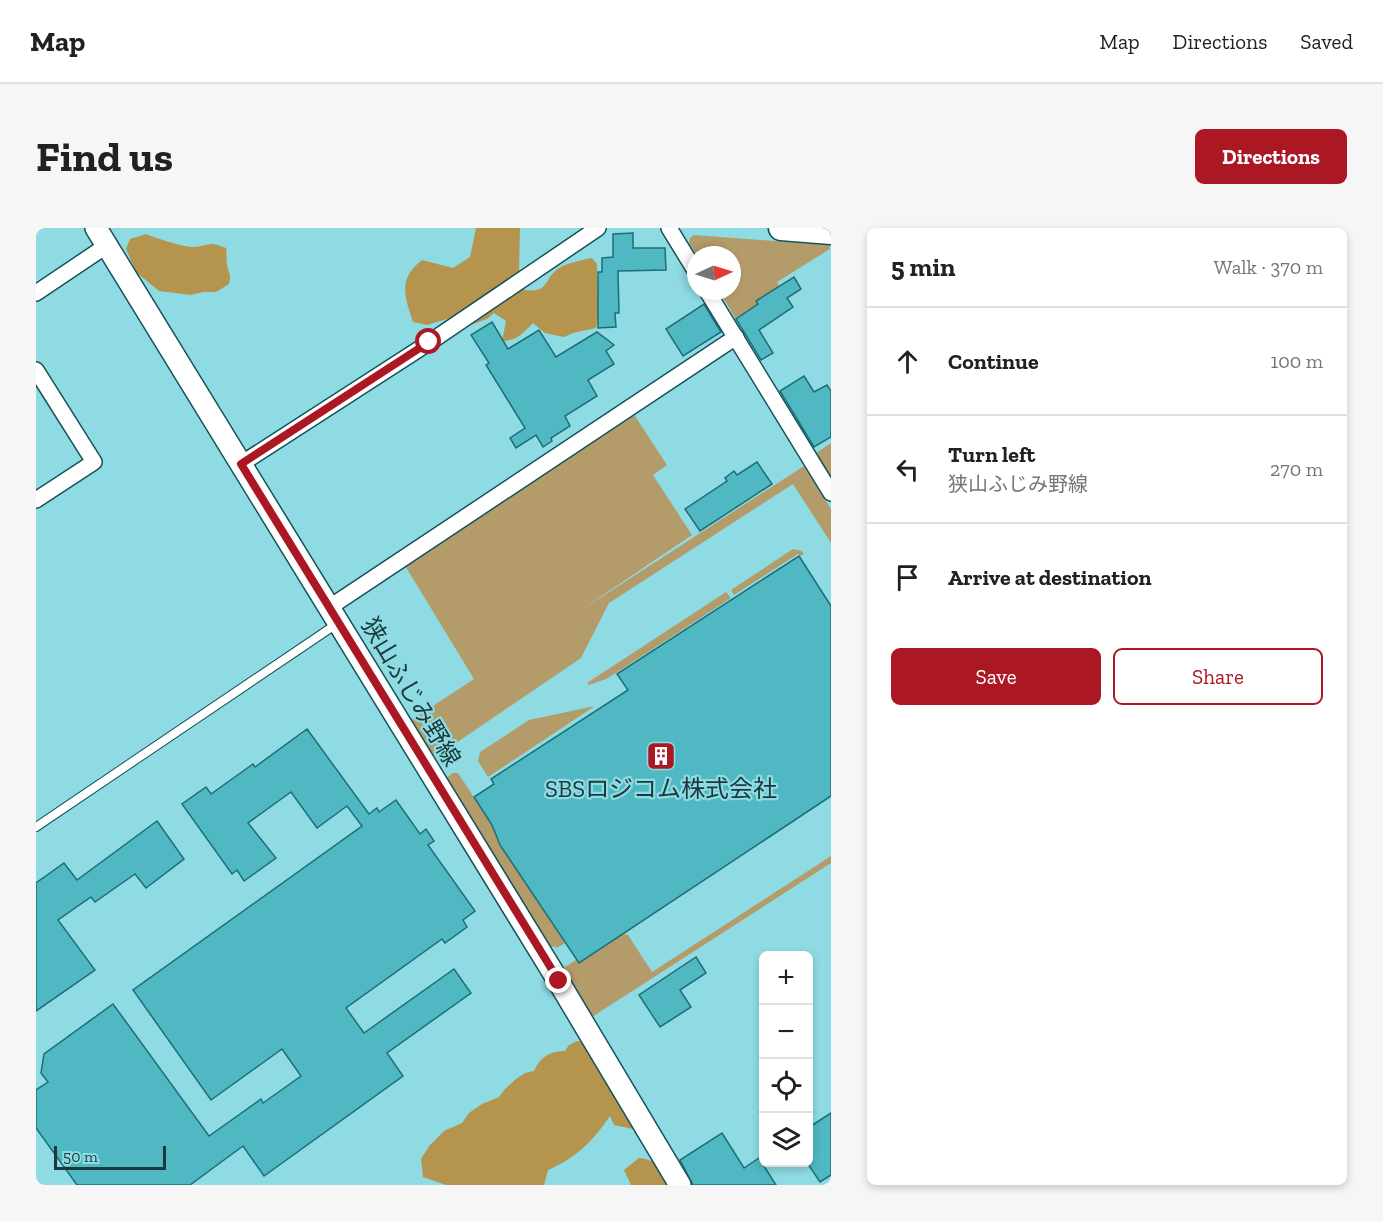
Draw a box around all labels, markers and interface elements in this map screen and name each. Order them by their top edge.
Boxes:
text: Map [30,25,85,58]
text: Map [1100,29,1140,54]
text: Directions [1173,29,1267,54]
text: Saved [1300,29,1353,54]
button: Directions [1195,129,1347,184]
text: Find us [36,131,173,182]
north arrow [687,246,741,300]
text: 5 min [891,251,955,283]
text: Walk · 370 m [1214,255,1323,279]
route start [415,328,441,354]
icon: ahead [891,345,924,378]
text: Continue [948,348,1039,375]
text: 100 m [1270,349,1323,373]
text: Turn left [948,441,1035,468]
icon: left [891,453,924,486]
text: 270 m [1270,457,1323,481]
text: 狭山ふじみ野線 [948,472,1088,496]
icon: arrive [891,561,924,594]
text: Arrive at destination [948,564,1151,591]
street label: 狭山ふじみ野線 [356,612,467,771]
button: Save [891,648,1101,705]
button: Share [1113,648,1323,705]
building icon: SBSロジコム株式会社 [645,740,677,772]
place label: SBSロジコム株式会社 [545,774,777,803]
map controls [759,951,813,1167]
button: + [759,951,813,1005]
route end [545,967,571,993]
button: − [759,1005,813,1059]
button: locate [759,1059,813,1113]
button: layers [759,1113,813,1167]
scale bar [54,1143,166,1170]
text: 50 m [63,1147,98,1166]

